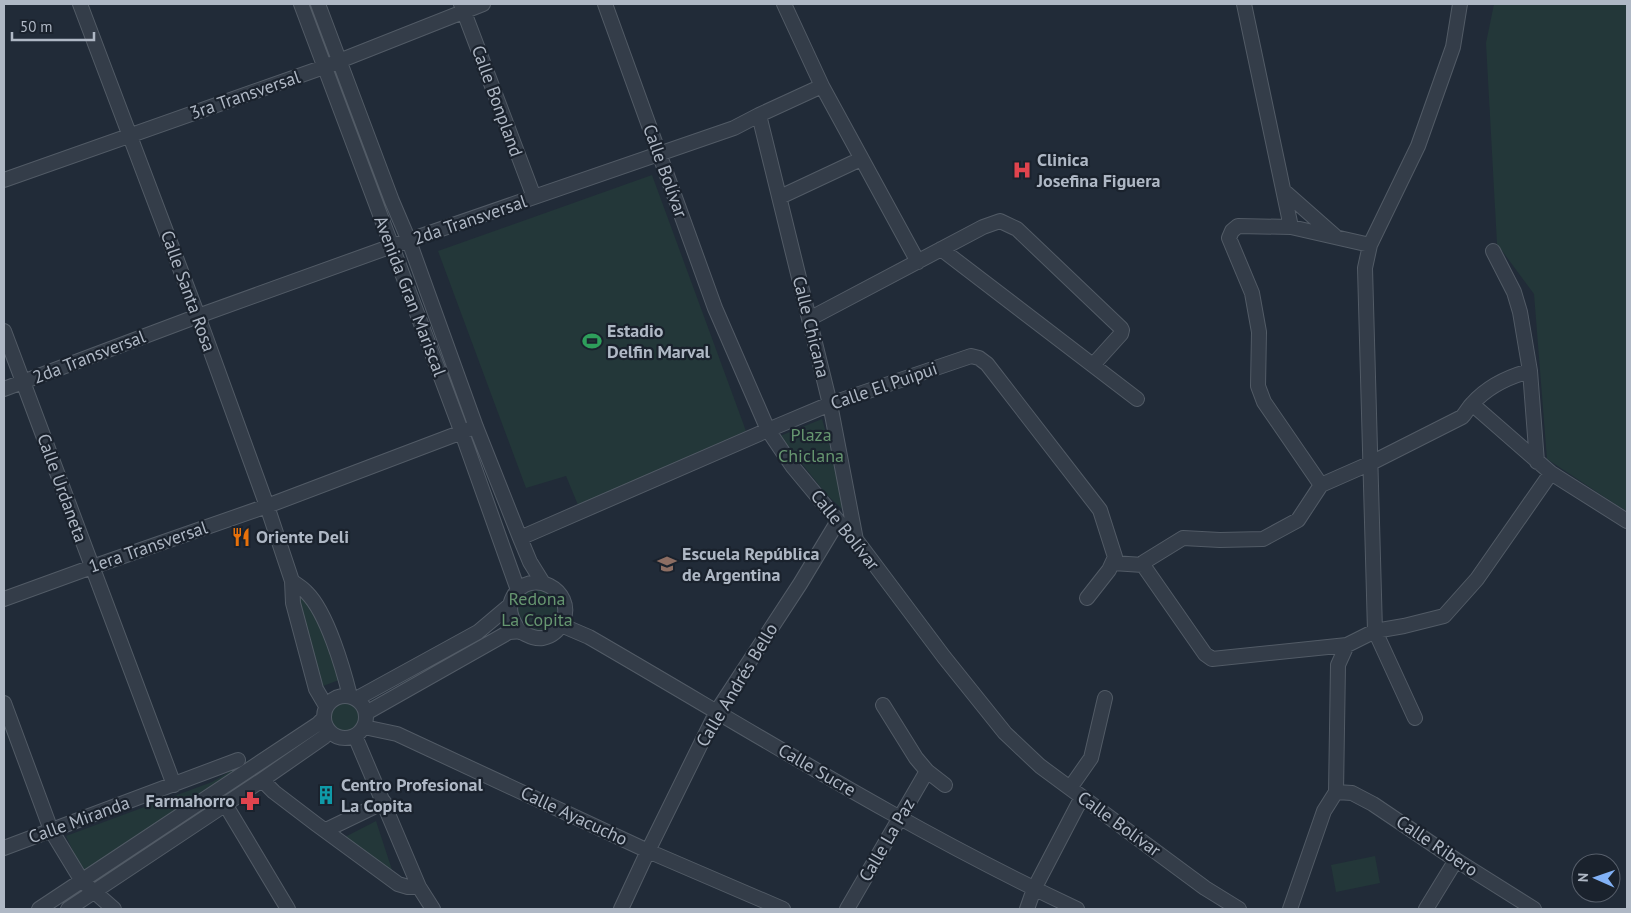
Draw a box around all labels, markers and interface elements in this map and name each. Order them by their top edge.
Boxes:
scale bar [12,10,95,42]
text: 50 m [20,17,53,36]
street label: Calle Bonpland [467,42,528,160]
street label: 3ra Transversal [187,65,304,124]
street label: Calle Bolívar [638,121,693,220]
place label: Clinica Josefina Figuera [1036,148,1160,192]
hospital icon: Clinica Josefina Figuera [1011,159,1033,181]
street label: 2da Transversal [410,189,530,250]
street label: Avenida Gran Mariscal [369,212,452,380]
street label: Calle Santa Rosa [156,227,221,355]
street label: Calle Chicana [788,274,835,380]
place label: Estadio Delfin Marval [607,319,711,363]
street label: 2da Transversal [29,324,149,389]
sports icon: Estadio Delfin Marval [581,330,603,352]
street label: Calle El Puipui [827,357,940,415]
park label: Plaza Chiclana [778,423,844,467]
street label: Calle Urdaneta [32,430,93,545]
street label: Calle Bolívar [806,485,885,575]
street label: 1era Transversal [85,515,211,578]
place label: Oriente Deli [256,525,349,548]
restaurant icon: Oriente Deli [230,526,252,548]
place label: Escuela República de Argentina [682,542,819,586]
school or university icon: Escuela República de Argentina [656,553,678,575]
park label: Redona La Copita [501,587,573,631]
street label: Calle Andrés Bello [691,619,783,751]
street label: Calle Sucre [774,738,860,801]
place label: Centro Profesional La Copita [341,773,483,817]
street label: Calle Ayacucho [517,781,631,850]
building icon: Centro Profesional La Copita [315,784,337,806]
street label: Calle Bolívar [1073,786,1165,862]
place label: Farmahorro [145,789,235,812]
pharmacy icon: Farmahorro [239,790,261,812]
street label: Calle Miranda [25,791,133,848]
street label: Calle La Paz [853,794,920,886]
street label: Calle Ribero [1392,810,1482,881]
north arrow [1571,853,1621,903]
text: N [1574,873,1592,882]

